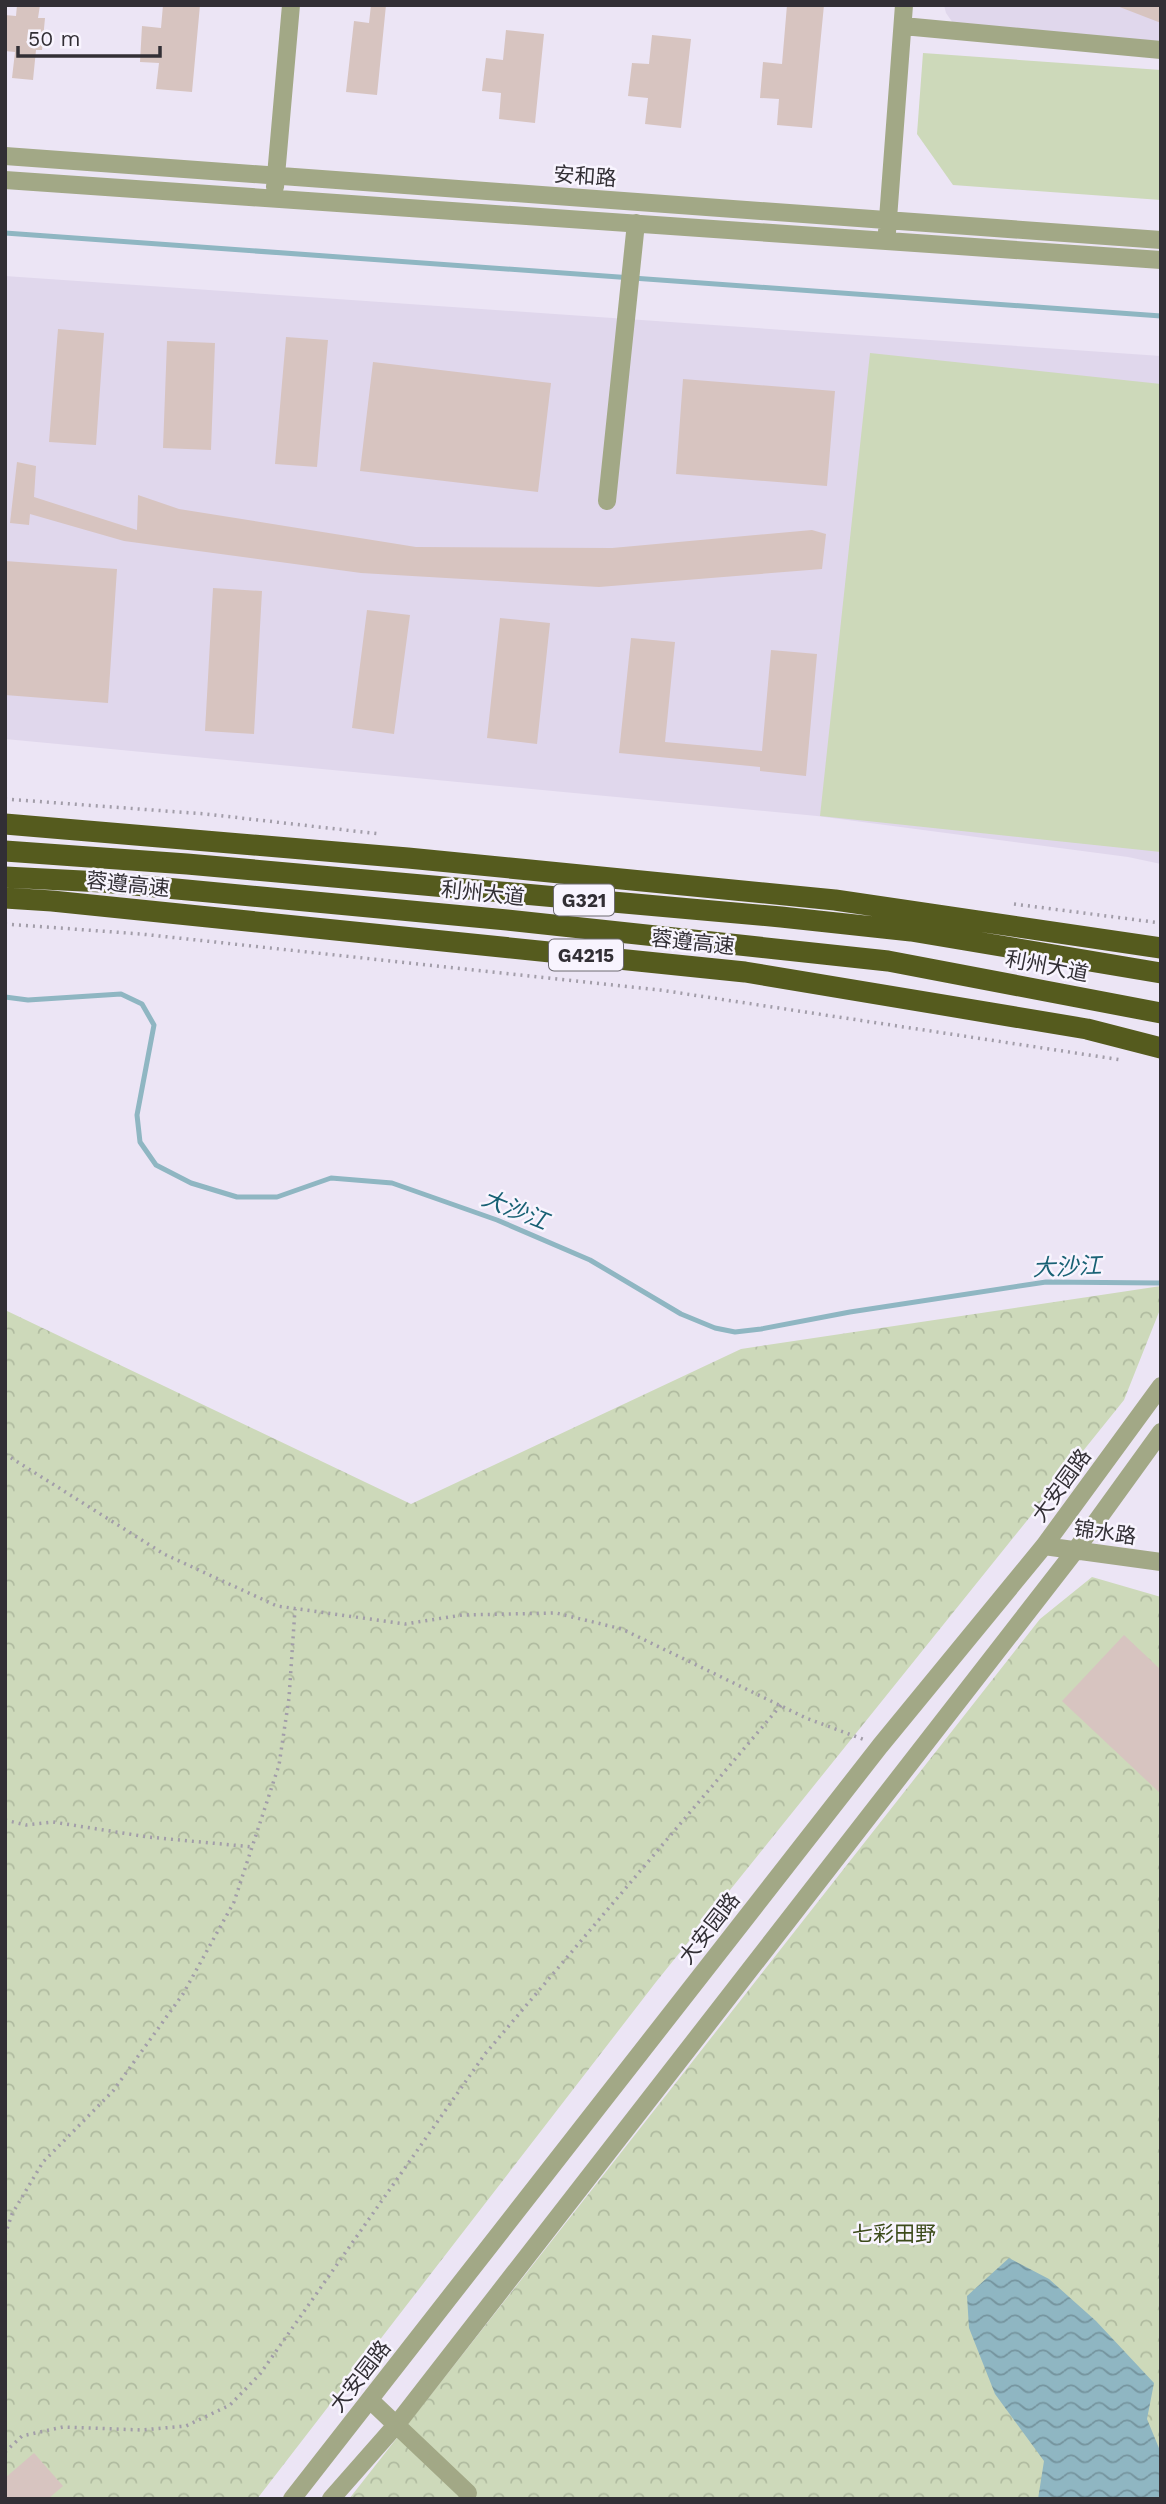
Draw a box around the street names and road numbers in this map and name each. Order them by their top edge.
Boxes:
street label: 安和路 [553,161,617,191]
street label: 蓉遵高速 [85,867,171,901]
street label: 利州大道 [440,876,526,910]
road number: G321 [554,885,614,916]
street label: 蓉遵高速 [650,925,736,959]
road number: G4215 [549,939,623,970]
street label: 利州大道 [1003,946,1091,986]
street label: 大安园路 [1026,1444,1096,1526]
street label: 锦水路 [1072,1515,1138,1549]
street label: 大安园路 [673,1887,745,1969]
street label: 大安园路 [324,2335,396,2417]

